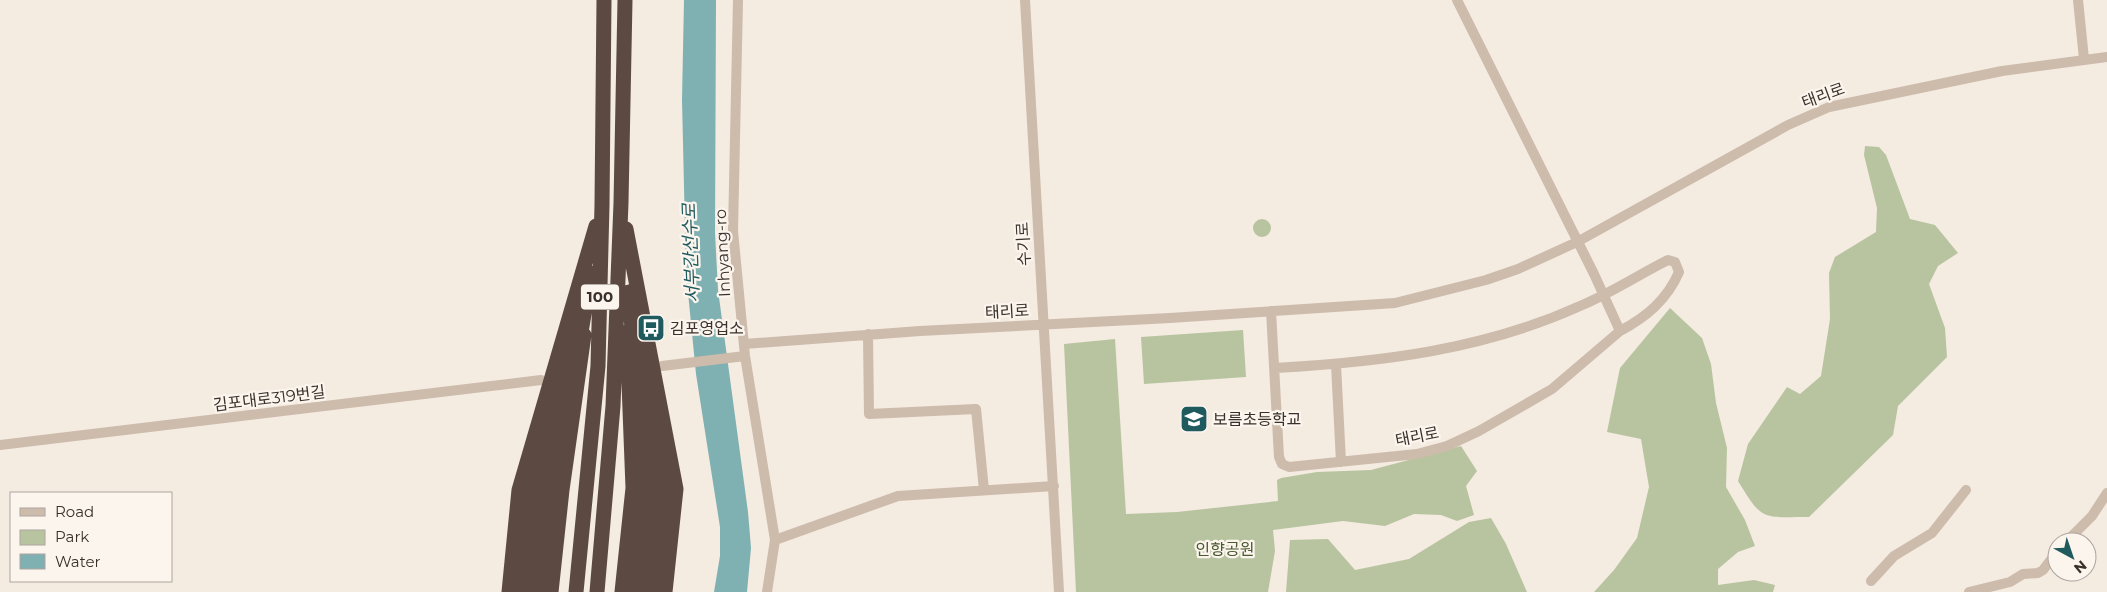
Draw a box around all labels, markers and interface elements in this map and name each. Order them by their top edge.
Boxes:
street label: 태리로 [1799,79,1847,112]
water label: 서부간선수로 [678,202,704,303]
street label: Inhyang-ro [711,208,734,297]
street label: 수기로 [1013,221,1034,267]
road number: 100 [581,284,619,310]
street label: 태리로 [984,301,1030,322]
bus stop icon: 김포영업소 [636,313,666,343]
place label: 김포영업소 [670,319,744,338]
street label: 김포대로319번길 [212,382,326,415]
school or university icon: 보름초등학교 [1179,404,1209,434]
place label: 보름초등학교 [1213,410,1301,429]
street label: 태리로 [1394,423,1441,450]
legend [10,492,172,582]
text: Road [55,502,94,521]
text: Park [55,527,89,546]
north arrow [2047,532,2097,582]
park label: 인향공원 [1196,540,1254,559]
text: Water [55,552,101,571]
text: N [2070,556,2090,577]

